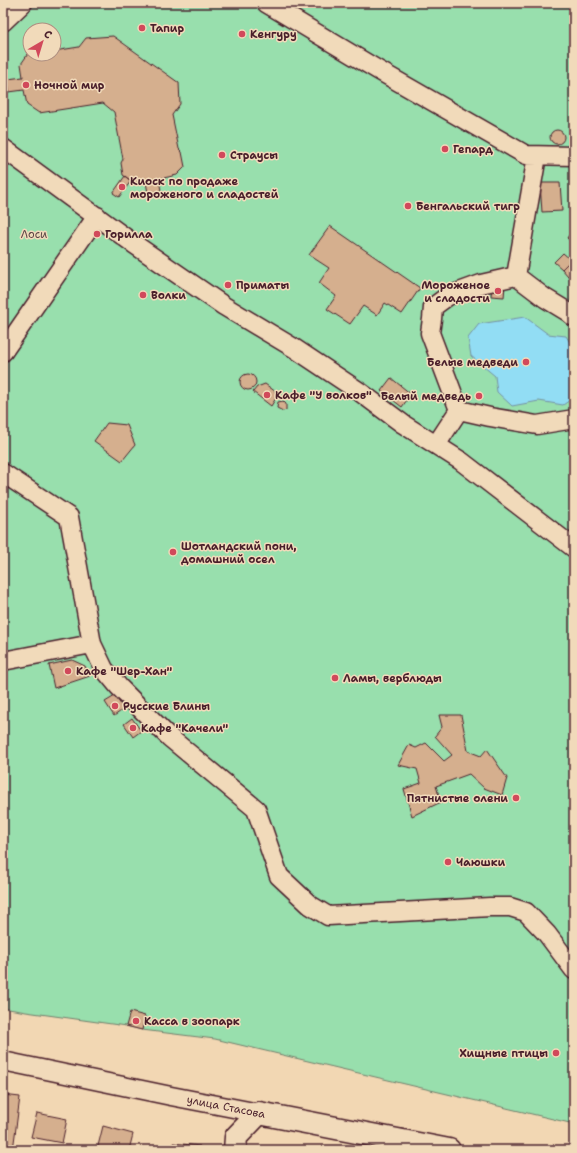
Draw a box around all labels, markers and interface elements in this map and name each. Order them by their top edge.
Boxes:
place label: Тапир [150,21,184,36]
north arrow [22,22,62,62]
marker: Тапир [137,23,147,33]
text: С [41,27,55,43]
place label: Кенгуру [250,27,297,42]
marker: Кенгуру [237,29,247,39]
place label: Ночной мир [34,78,105,93]
marker: Ночной мир [21,80,31,90]
place label: Гепард [453,142,493,157]
marker: Гепард [440,144,450,154]
place label: Страусы [230,148,278,163]
marker: Страусы [217,150,227,160]
place label: Киоск по продаже мороженого и сладостей [130,174,279,202]
marker: Киоск по продаже мороженого и сладостей [117,182,127,192]
place label: Бенгальский тигр [416,199,520,214]
marker: Бенгальский тигр [403,201,413,211]
park label: Лоси [21,227,47,242]
place label: Горилла [105,227,153,242]
marker: Горилла [92,229,102,239]
place label: Приматы [236,278,289,293]
place label: Мороженое и сладости [421,278,490,306]
marker: Приматы [223,280,233,290]
marker: Мороженое и сладости [493,286,503,296]
place label: Волки [151,288,186,303]
marker: Волки [138,290,148,300]
place label: Белые медведи [427,355,518,370]
marker: Белые медведи [521,357,531,367]
place label: Кафе "У волков" [275,388,372,403]
place label: Белый медведь [381,389,471,404]
marker: Кафе "У волков" [262,390,272,400]
marker: Белый медведь [474,391,484,401]
place label: Шотландский пони, домашний осел [181,539,297,567]
marker: Шотландский пони, домашний осел [168,547,178,557]
place label: Кафе "Шер-Хан" [76,664,173,679]
marker: Кафе "Шер-Хан" [63,666,73,676]
place label: Ламы, верблюды [343,671,442,686]
marker: Ламы, верблюды [330,673,340,683]
place label: Русские Блины [123,699,210,714]
marker: Русские Блины [110,701,120,711]
place label: Кафе "Качели" [141,721,228,736]
marker: Кафе "Качели" [128,723,138,733]
place label: Пятнистые олени [407,791,508,806]
marker: Пятнистые олени [511,793,521,803]
place label: Чаюшки [456,855,505,870]
marker: Чаюшки [443,857,453,867]
place label: Касса в зоопарк [144,1014,240,1029]
marker: Касса в зоопарк [131,1016,141,1026]
place label: Хищные птицы [459,1046,548,1061]
marker: Хищные птицы [551,1048,561,1058]
street label: улица Стасова [185,1092,267,1122]

